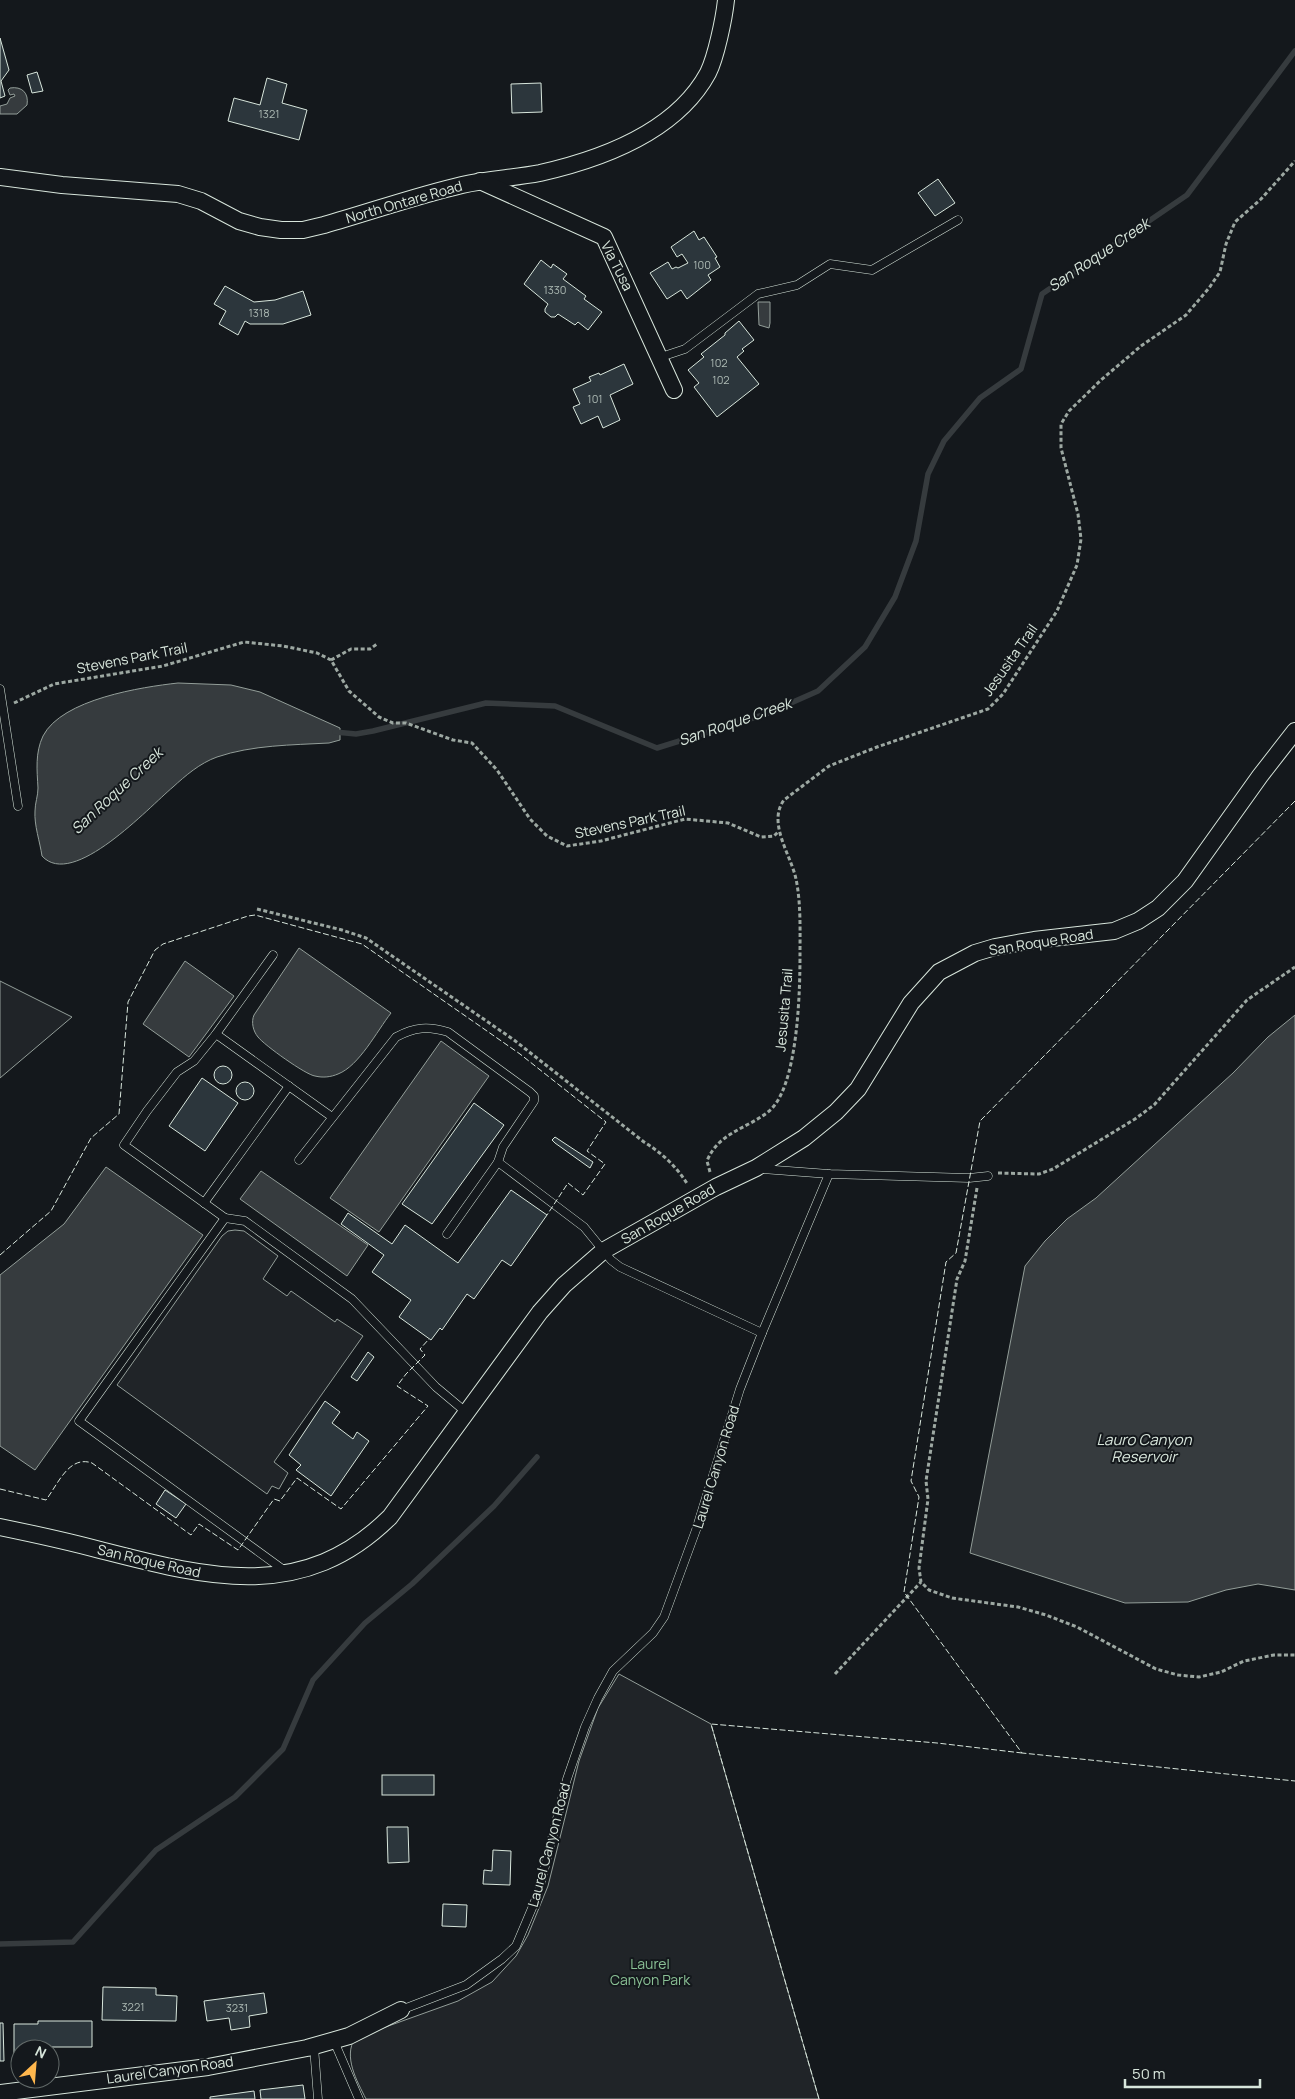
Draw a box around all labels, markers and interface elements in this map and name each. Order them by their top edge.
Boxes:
house number: 1321 [259,106,279,121]
street label: North Ontare Road [343,176,464,227]
water label: San Roque Creek [1044,211,1156,296]
street label: Via Tusa [597,238,638,294]
house number: 100 [693,257,711,272]
house number: 1330 [543,282,567,297]
house number: 1318 [248,305,270,320]
house number: 102 [710,355,728,370]
house number: 102 [712,372,730,387]
house number: 101 [587,391,603,406]
street label: Jesusita Trail [978,620,1041,700]
street label: Stevens Park Trail [75,637,189,678]
water label: San Roque Creek [675,692,797,751]
water label: San Roque Creek [66,741,169,839]
street label: Stevens Park Trail [573,801,687,843]
street label: San Roque Road [987,924,1094,959]
street label: Jesusita Trail [770,967,797,1053]
street label: San Roque Road [617,1179,718,1248]
street label: Laurel Canyon Road [688,1403,743,1531]
water label: Lauro Canyon Reservoir [1096,1429,1193,1467]
street label: San Roque Road [96,1539,203,1582]
street label: Laurel Canyon Road [523,1781,574,1909]
park label: Laurel Canyon Park [610,1954,691,1989]
house number: 3221 [122,1999,144,2014]
house number: 3231 [226,2000,248,2015]
north arrow [10,2039,60,2089]
text: N [32,2041,50,2063]
street label: Laurel Canyon Road [105,2051,235,2088]
scale bar [1125,2056,1260,2088]
text: 50 m [1132,2063,1166,2084]

